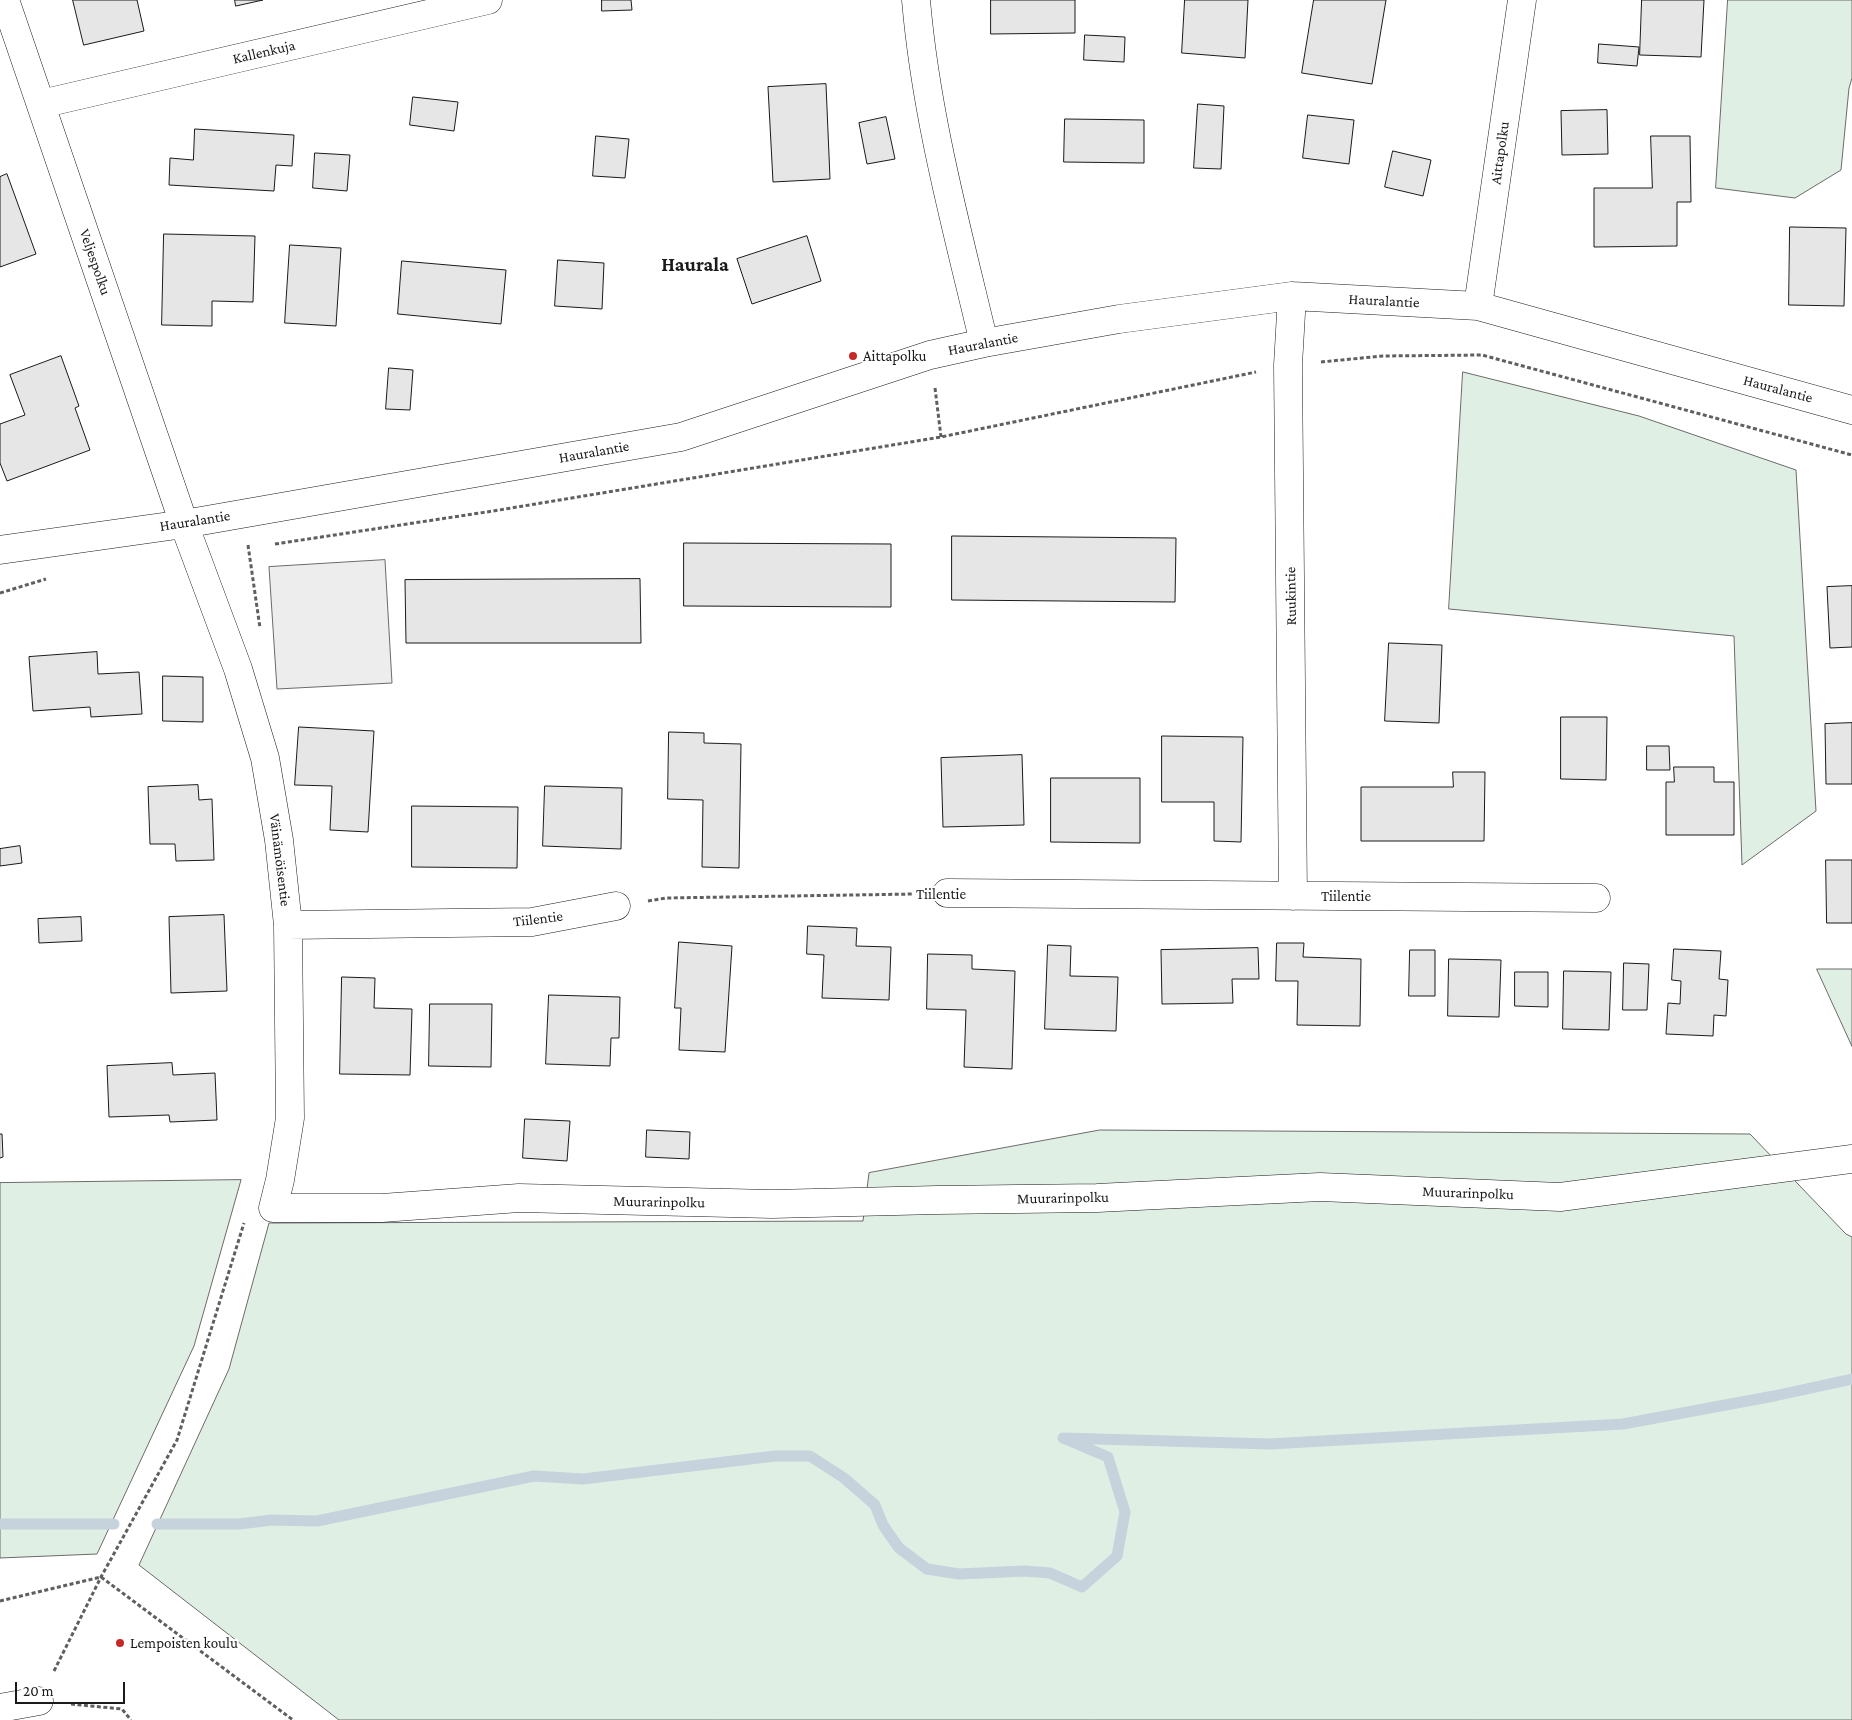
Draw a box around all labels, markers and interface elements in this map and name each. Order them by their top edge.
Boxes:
street label: Kallenkuja [231,36,297,68]
street label: Aittapolku [1487,120,1513,186]
street label: Veljespolku [75,226,115,298]
district label: Haurala [661,253,729,277]
street label: Hauralantie [1348,290,1420,312]
street label: Hauralantie [946,328,1020,360]
place label: Aittapolku [863,347,927,365]
marker: Aittapolku [847,350,859,362]
street label: Hauralantie [1741,371,1815,407]
street label: Hauralantie [557,437,631,467]
street label: Hauralantie [158,507,232,535]
street label: Ruukintie [1281,567,1301,625]
street label: Väinämöisentie [265,813,295,907]
street label: Tiilentie [916,885,966,903]
street label: Tiilentie [1321,887,1371,905]
street label: Tiilentie [512,907,564,931]
street label: Muurarinpolku [1422,1182,1514,1204]
street label: Muurarinpolku [1017,1188,1109,1208]
street label: Muurarinpolku [613,1192,705,1212]
place label: Lempoisten koulu [130,1634,238,1652]
marker: Lempoisten koulu [114,1637,126,1649]
scale bar [18,1672,128,1704]
text: 20 m [23,1683,54,1699]

